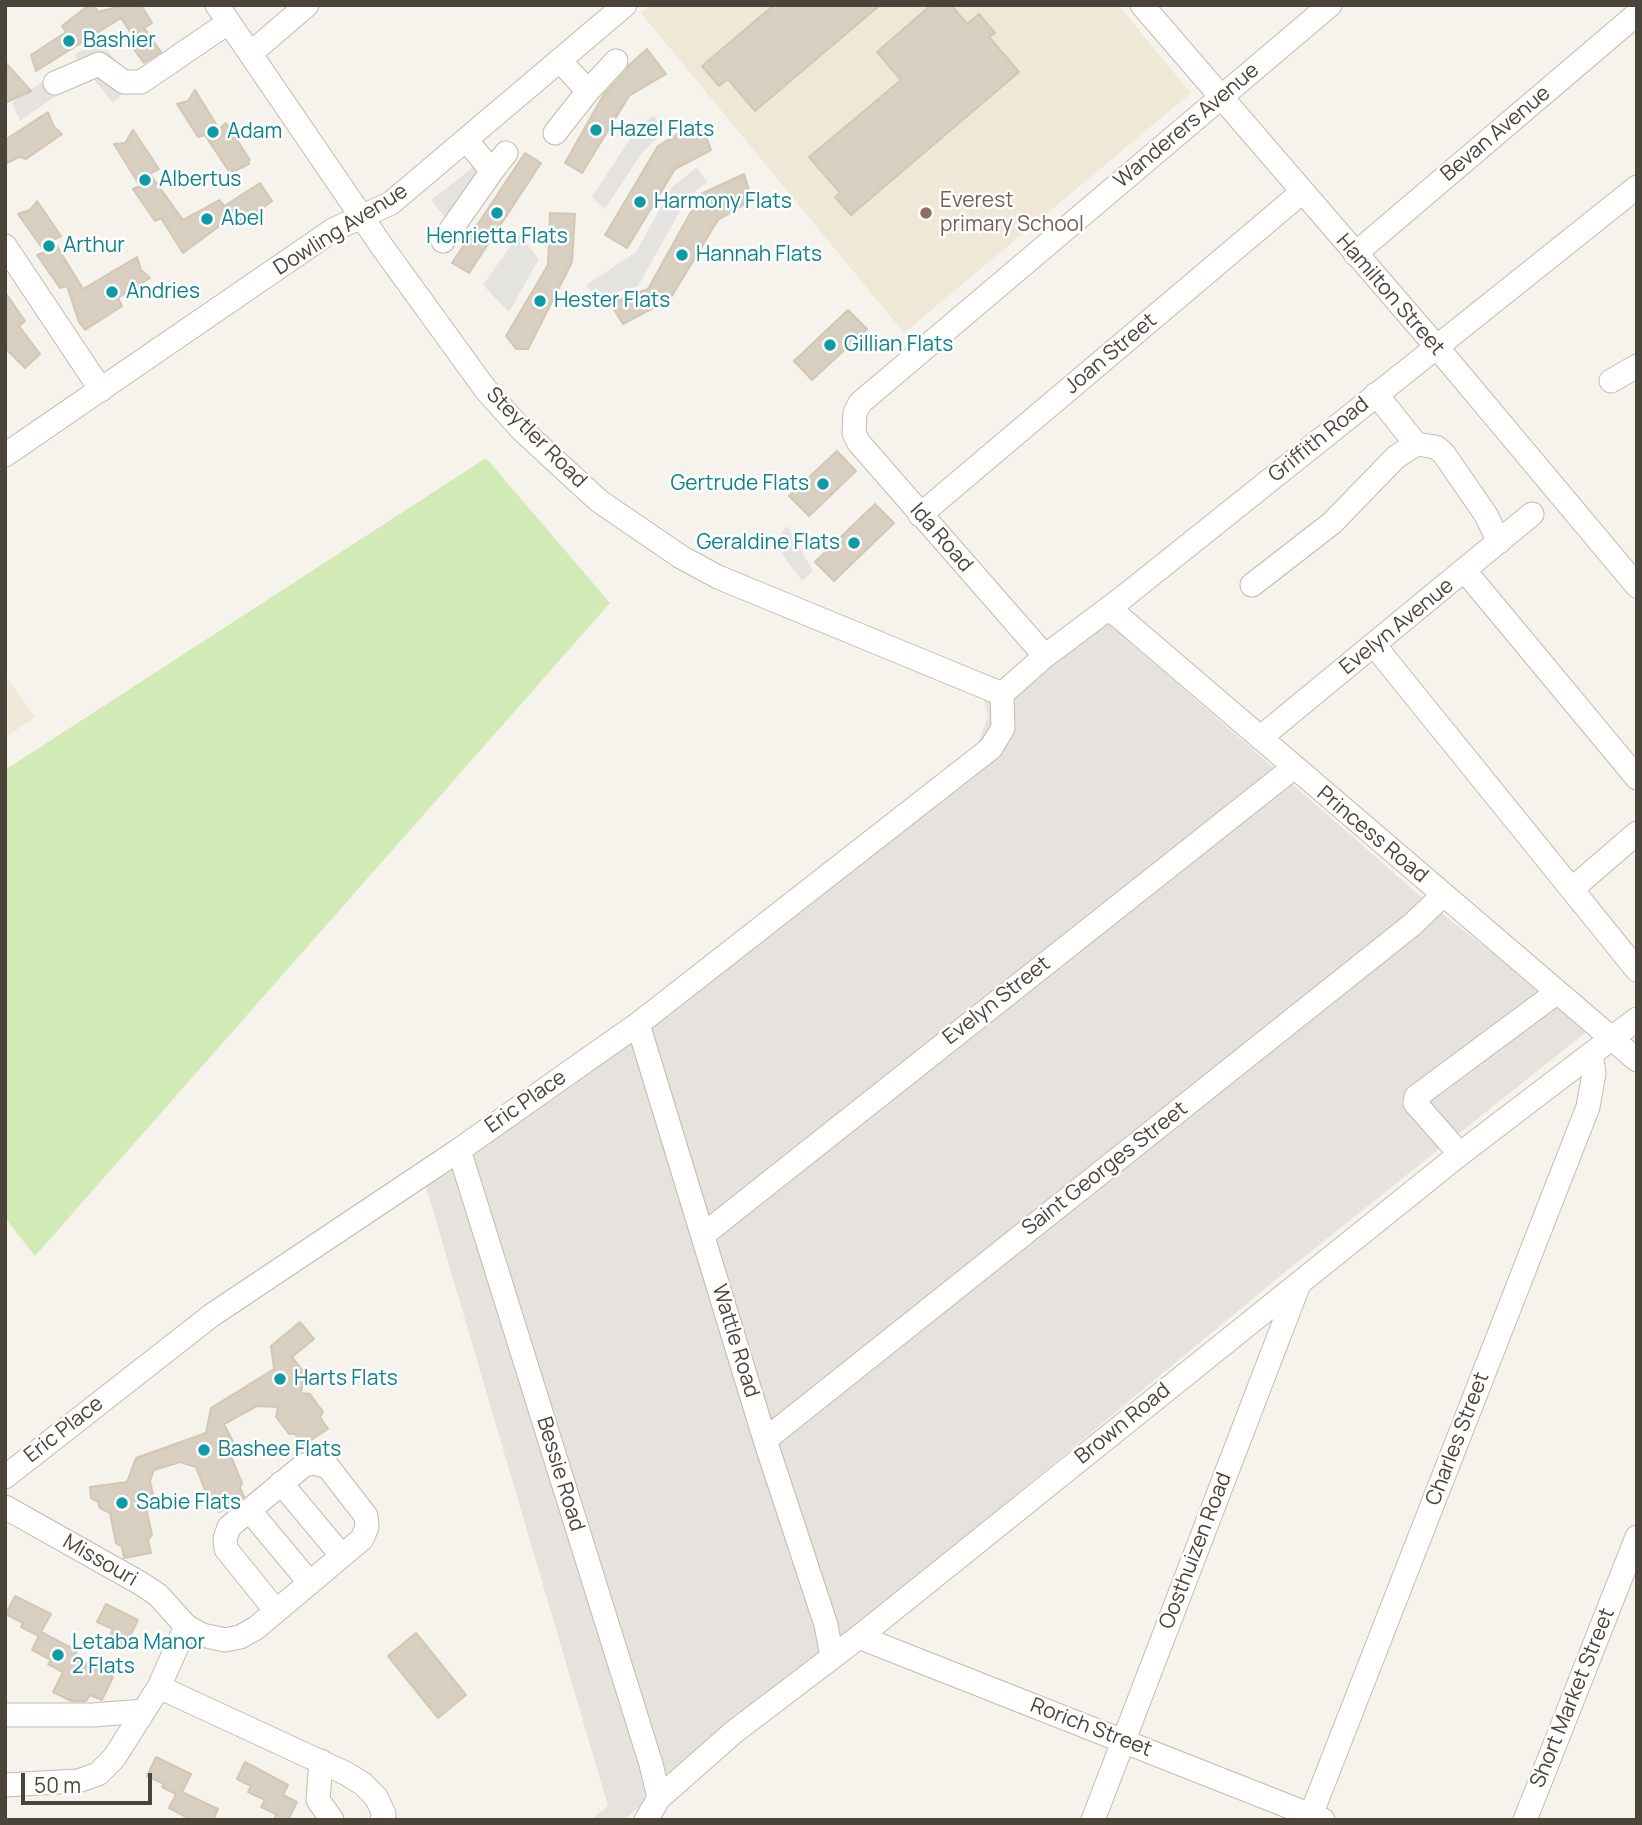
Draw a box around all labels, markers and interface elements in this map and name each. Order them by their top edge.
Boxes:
place label: Bashier [83,28,156,54]
marker: Bashier [61,33,77,49]
street label: Wanderers Avenue [1109,58,1265,194]
street label: Bevan Avenue [1436,81,1556,187]
place label: Hazel Flats [610,117,714,143]
place label: Adam [227,119,282,145]
marker: Hazel Flats [588,122,604,138]
marker: Adam [205,124,221,140]
place label: Albertus [159,167,241,193]
marker: Albertus [137,172,153,188]
street label: Dowling Avenue [269,179,413,281]
place label: Everest primary School [940,188,1084,238]
place label: Harmony Flats [654,189,792,215]
marker: Harmony Flats [632,194,648,210]
marker: Henrietta Flats [489,205,505,221]
marker: Everest primary School [918,205,934,221]
place label: Abel [221,206,264,232]
marker: Abel [199,211,215,227]
place label: Henrietta Flats [426,224,568,250]
street label: Hamilton Street [1330,229,1450,361]
place label: Arthur [63,233,125,259]
marker: Arthur [41,238,57,254]
place label: Hannah Flats [696,242,822,268]
marker: Hannah Flats [674,247,690,263]
place label: Andries [126,279,200,305]
marker: Andries [104,284,120,300]
place label: Hester Flats [554,288,670,314]
marker: Hester Flats [532,293,548,309]
street label: Joan Street [1060,308,1162,400]
place label: Gillian Flats [844,332,953,358]
marker: Gillian Flats [822,337,838,353]
street label: Steytler Road [480,382,592,494]
street label: Griffith Road [1264,392,1374,488]
place label: Gertrude Flats [670,471,809,497]
marker: Gertrude Flats [815,476,831,492]
street label: Ida Road [904,498,978,578]
place label: Geraldine Flats [696,530,840,556]
marker: Geraldine Flats [846,535,862,551]
street label: Evelyn Avenue [1335,573,1459,681]
street label: Princess Road [1311,781,1433,889]
street label: Evelyn Street [938,951,1056,1051]
street label: Eric Place [481,1065,571,1139]
street label: Saint Georges Street [1017,1097,1193,1241]
street label: Wattle Road [706,1281,764,1401]
place label: Harts Flats [294,1366,398,1392]
street label: Charles Street [1421,1369,1495,1509]
marker: Harts Flats [272,1371,288,1387]
street label: Brown Road [1070,1378,1176,1470]
street label: Eric Place [20,1391,108,1469]
street label: Bessie Road [531,1414,589,1534]
place label: Bashee Flats [218,1437,341,1463]
marker: Bashee Flats [196,1442,212,1458]
street label: Oosthuizen Road [1155,1469,1237,1633]
place label: Sabie Flats [136,1490,241,1516]
marker: Sabie Flats [114,1495,130,1511]
street label: Missouri [58,1530,142,1592]
street label: Short Market Street [1525,1604,1621,1792]
place label: Letaba Manor 2 Flats [72,1630,205,1680]
marker: Letaba Manor 2 Flats [50,1647,66,1663]
street label: Rorich Street [1027,1693,1155,1763]
scale bar [24,1758,156,1802]
text: 50 m [34,1771,81,1799]

